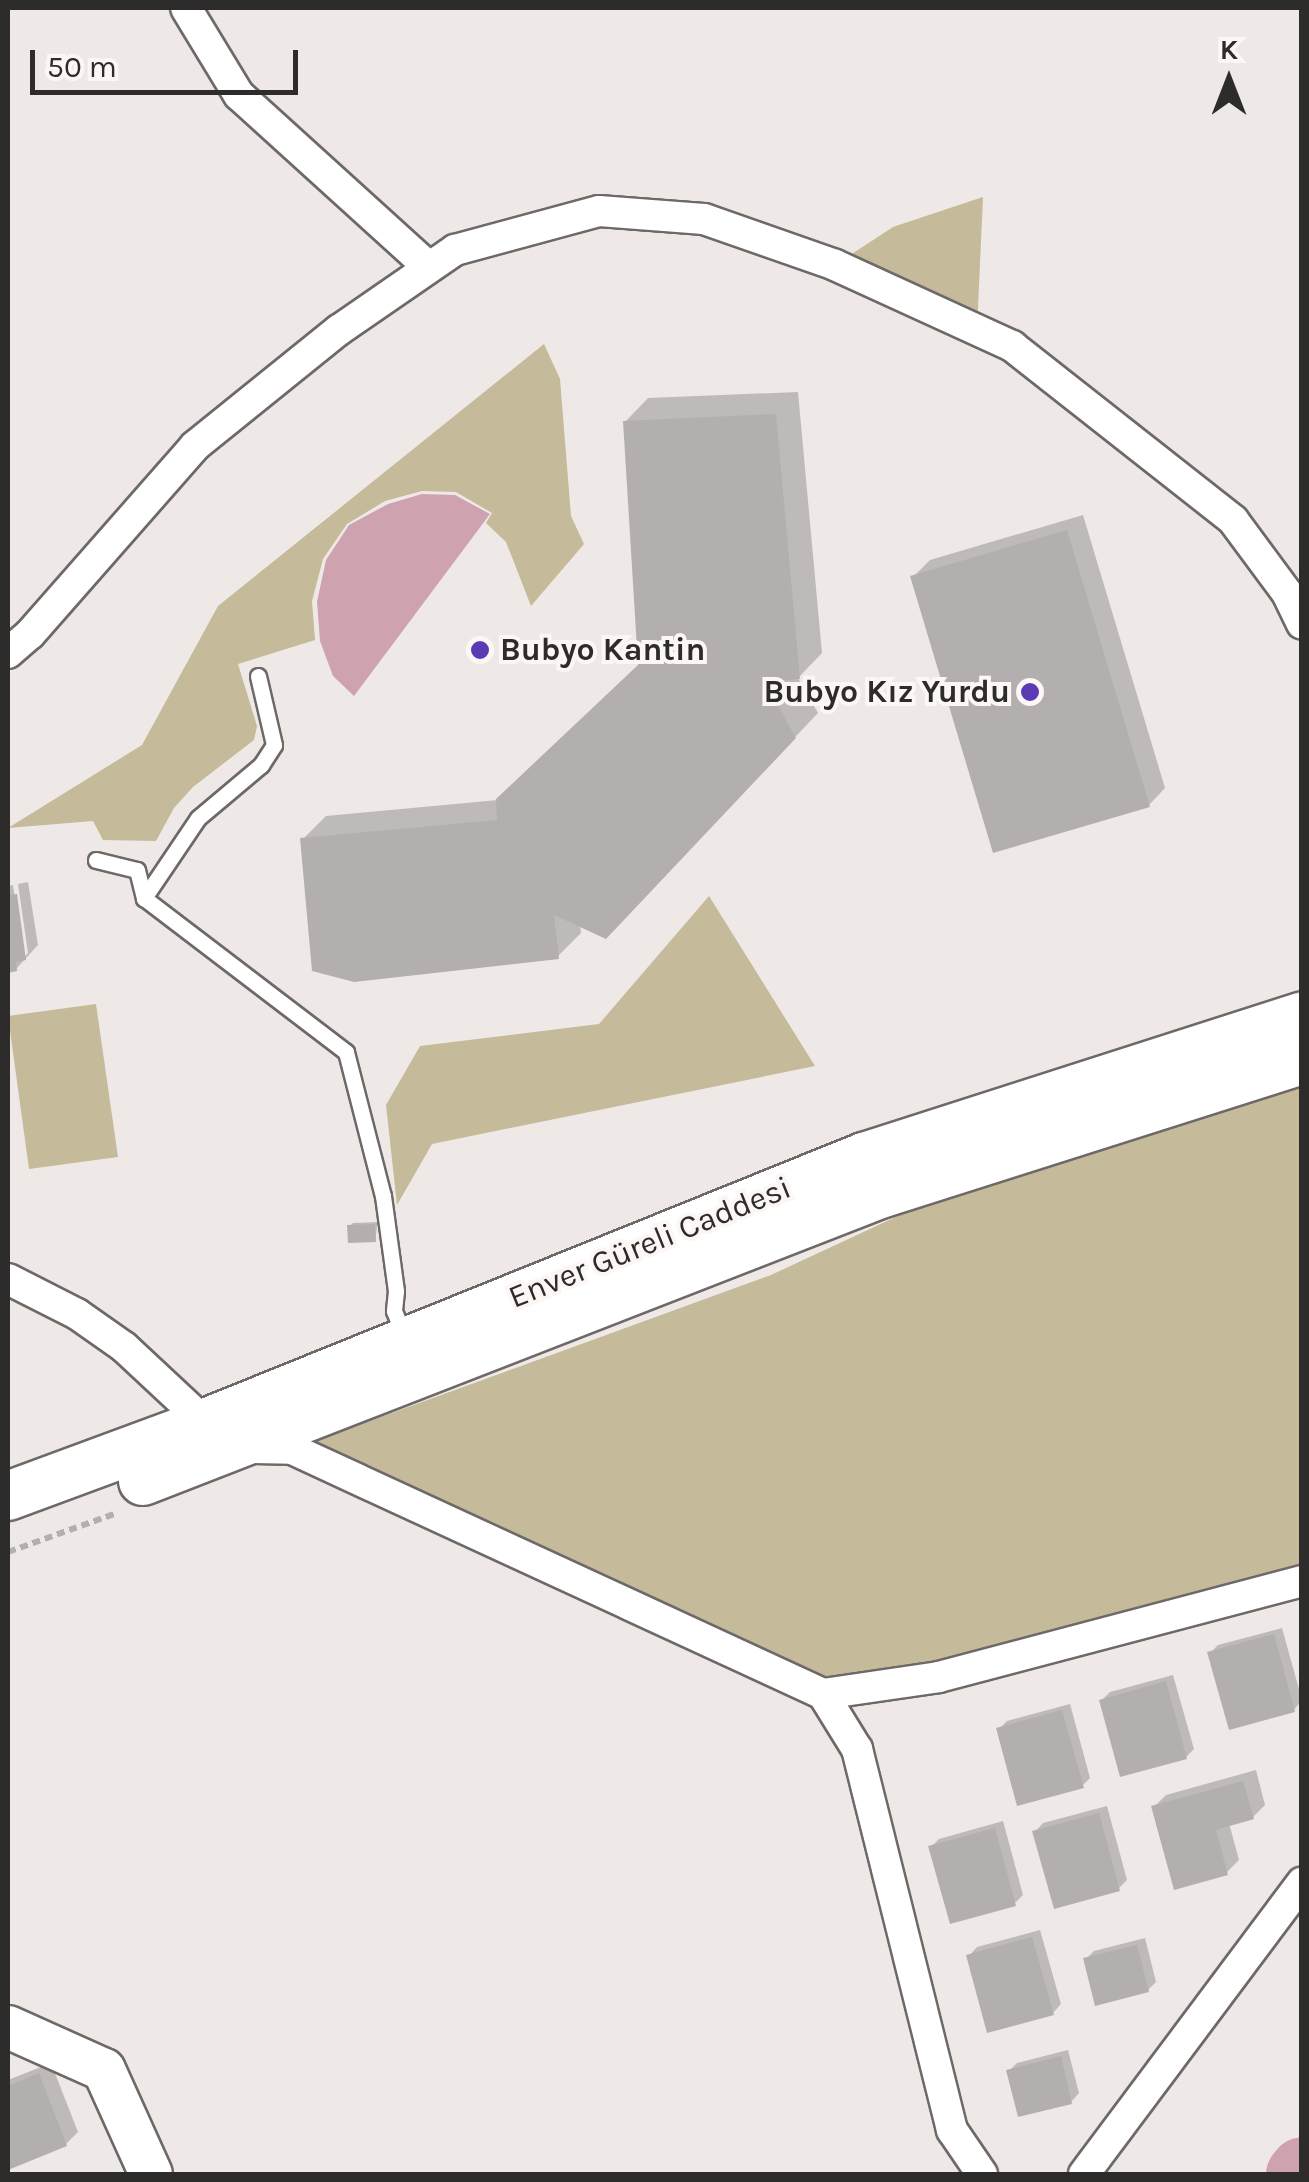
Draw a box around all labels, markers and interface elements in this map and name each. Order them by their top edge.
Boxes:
scale bar [35,30,302,92]
north arrow [1179,30,1279,130]
text: K [1220,33,1238,66]
text: 50 m [47,49,117,85]
place label: Bubyo Kantin [500,631,705,669]
marker: Bubyo Kantin [469,639,491,661]
place label: Bubyo Kız Yurdu [763,673,1010,711]
marker: Bubyo Kız Yurdu [1019,681,1041,703]
street label: Enver Güreli Caddesi [503,1169,797,1317]

